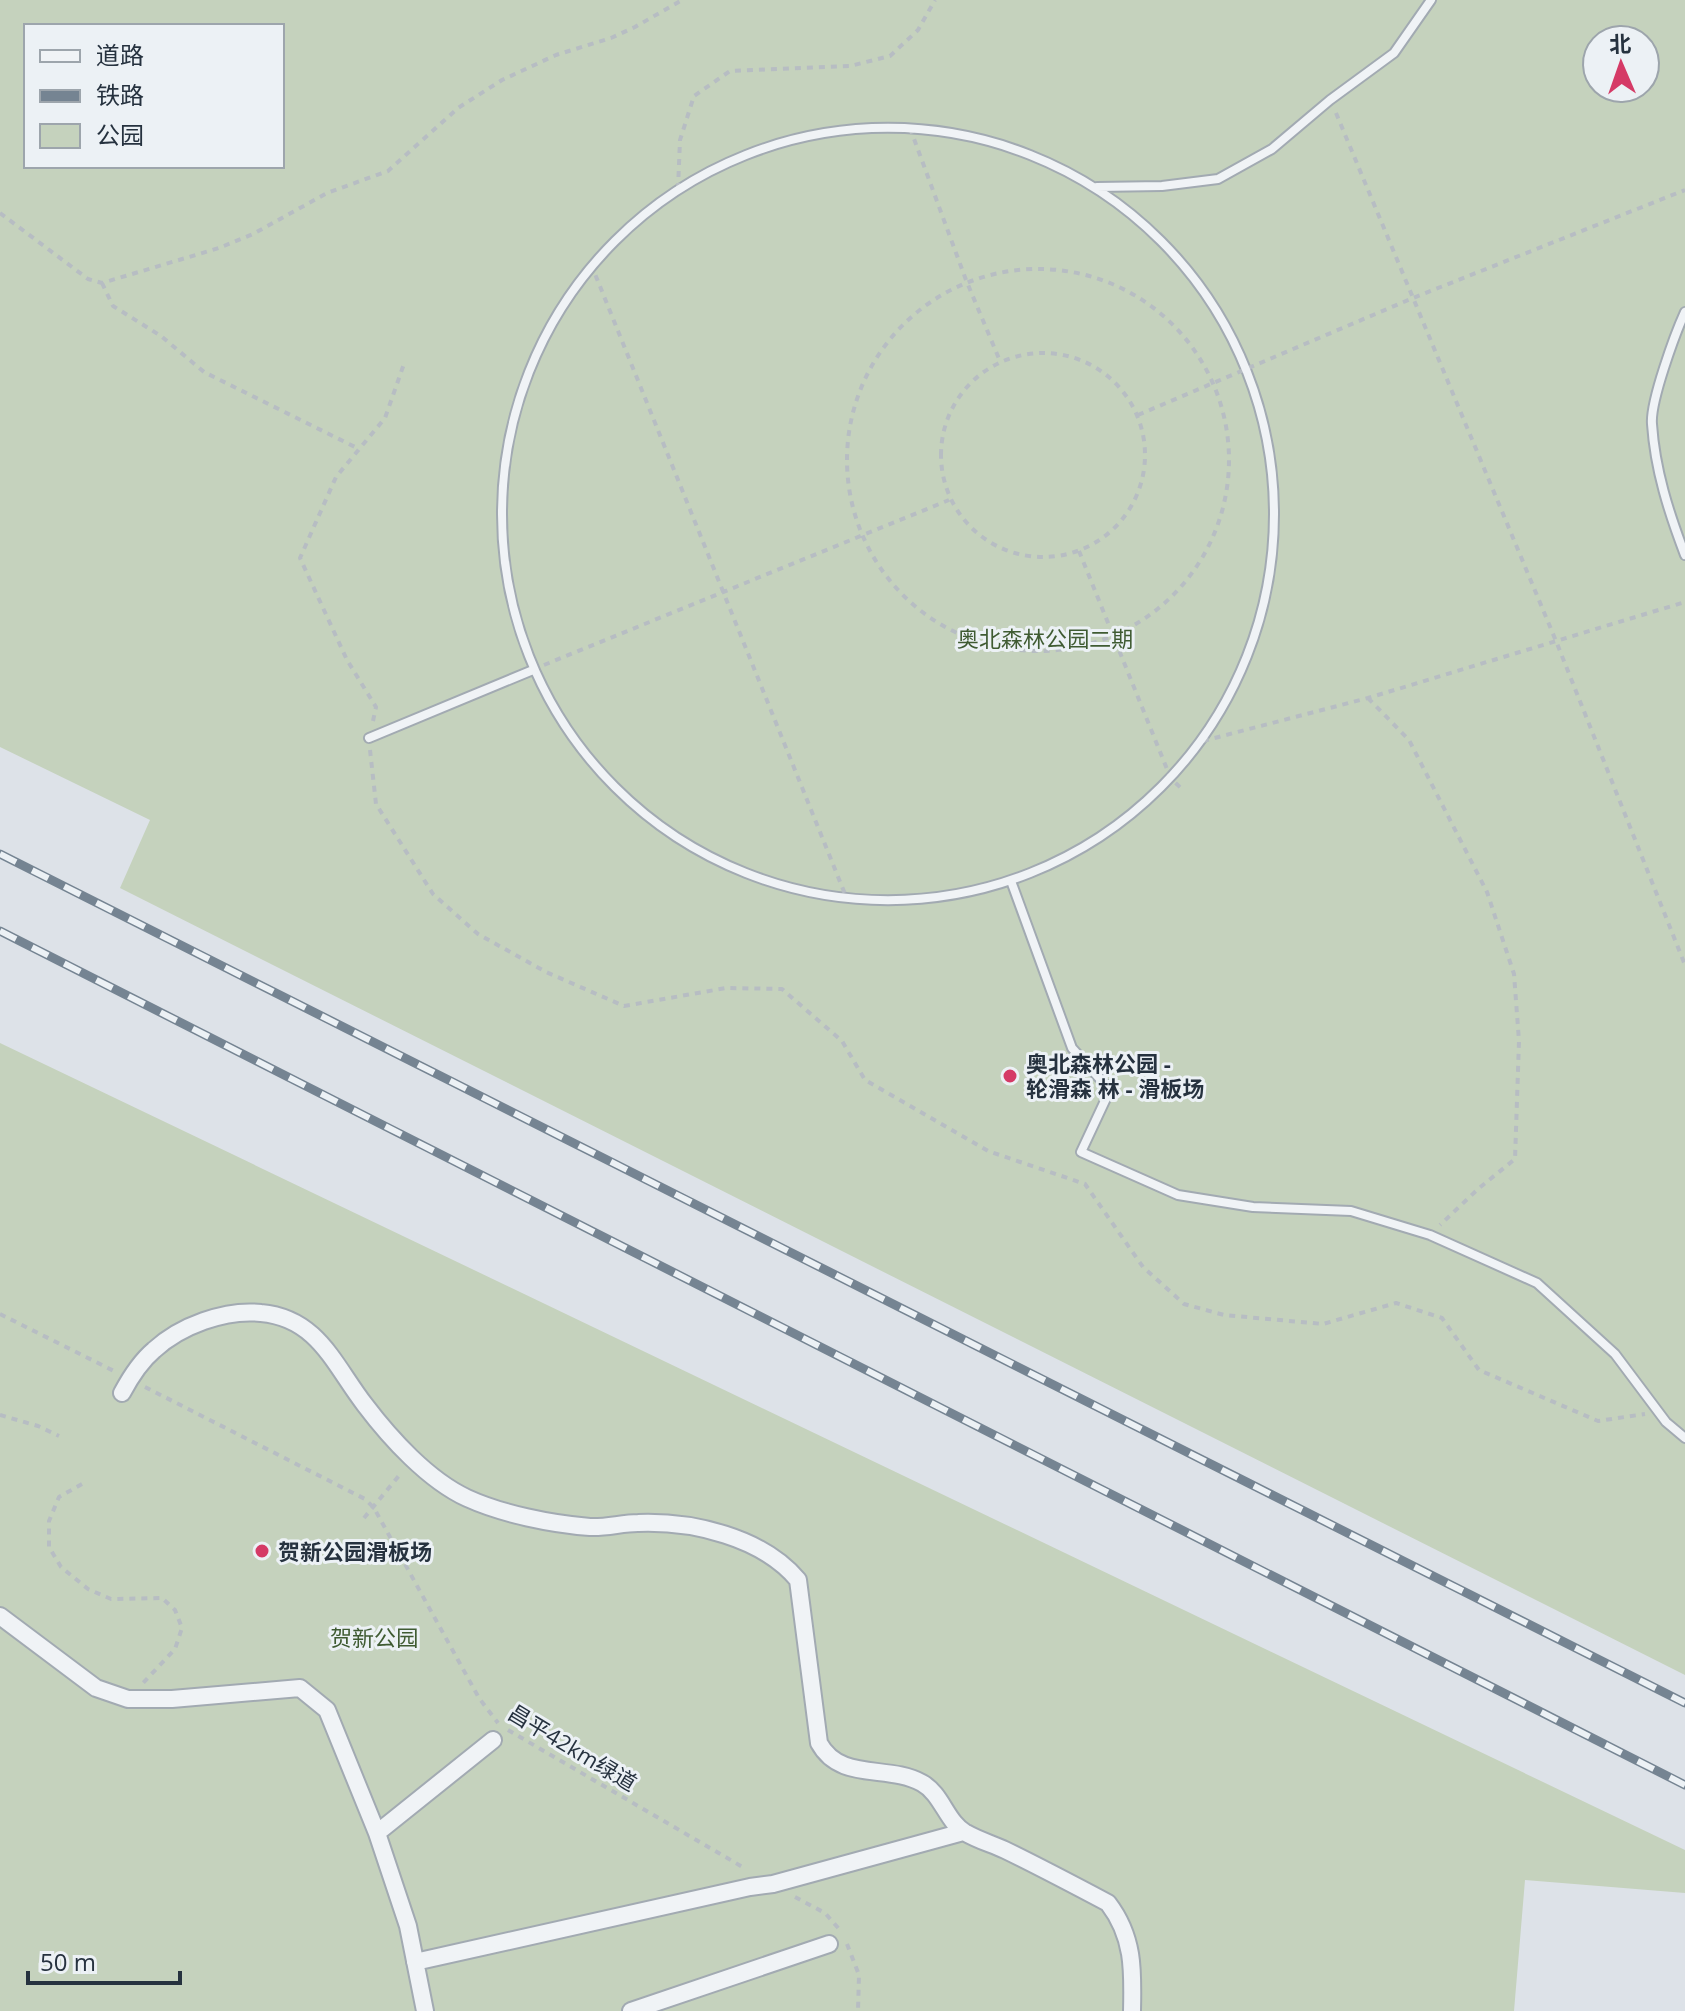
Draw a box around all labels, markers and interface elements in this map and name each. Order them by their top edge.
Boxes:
legend [24,24,284,168]
north arrow [1581,24,1661,104]
text: 北 [1609,28,1632,58]
text: 道路 [96,38,144,71]
text: 铁路 [96,78,144,111]
text: 公园 [96,118,144,151]
park label: 奥北森林公园二期 [957,623,1133,653]
place label: 奥北森林公园 - 轮滑森 林 - 滑板场 [1026,1048,1204,1103]
marker: 奥北森林公园 - 轮滑森 林 - 滑板场 [1001,1067,1019,1085]
place label: 贺新公园滑板场 [278,1536,432,1566]
marker: 贺新公园滑板场 [253,1542,271,1560]
park label: 贺新公园 [330,1622,418,1652]
street label: 昌平42km绿道 [503,1697,643,1797]
scale bar [28,1935,180,1985]
text: 50 m [40,1945,96,1978]

